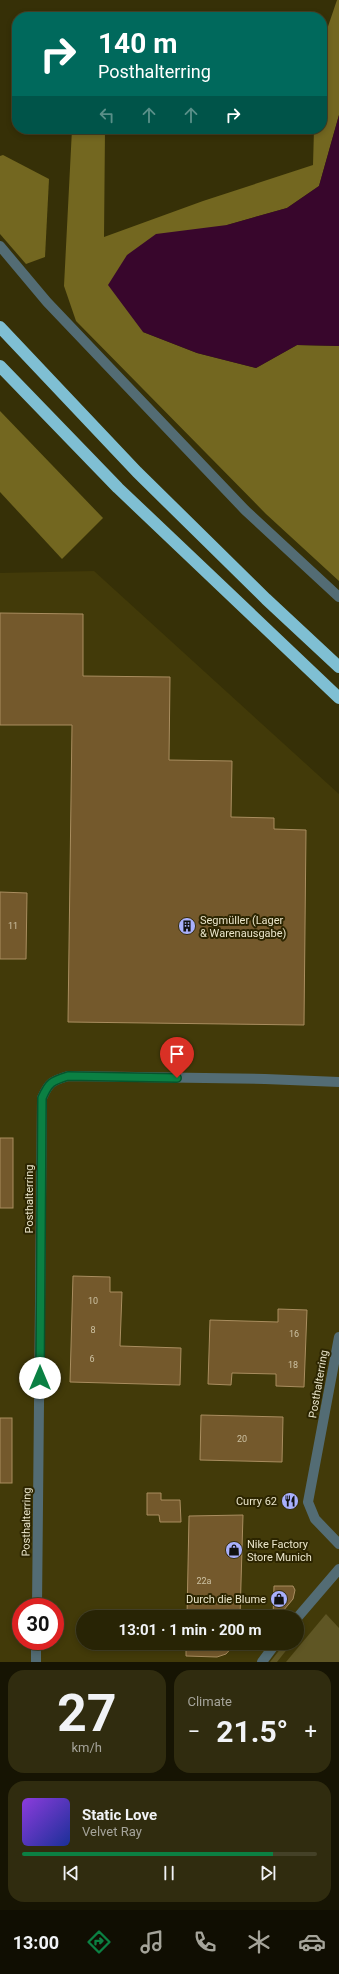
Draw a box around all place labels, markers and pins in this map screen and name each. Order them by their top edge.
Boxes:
place label: Segmüller (Lager & Warenausgabe) [200,914,287,940]
building icon: Segmüller (Lager & Warenausgabe) [177,916,197,936]
pin [160,1037,194,1078]
restaurant icon: Curry 62 [280,1491,300,1511]
place label: Curry 62 [236,1495,277,1508]
place label: Nike Factory Store Munich [247,1538,312,1564]
shop icon: Nike Factory Store Munich [224,1540,244,1560]
shop icon: Durch die Blume [269,1589,289,1609]
place label: Durch die Blume [186,1593,266,1606]

